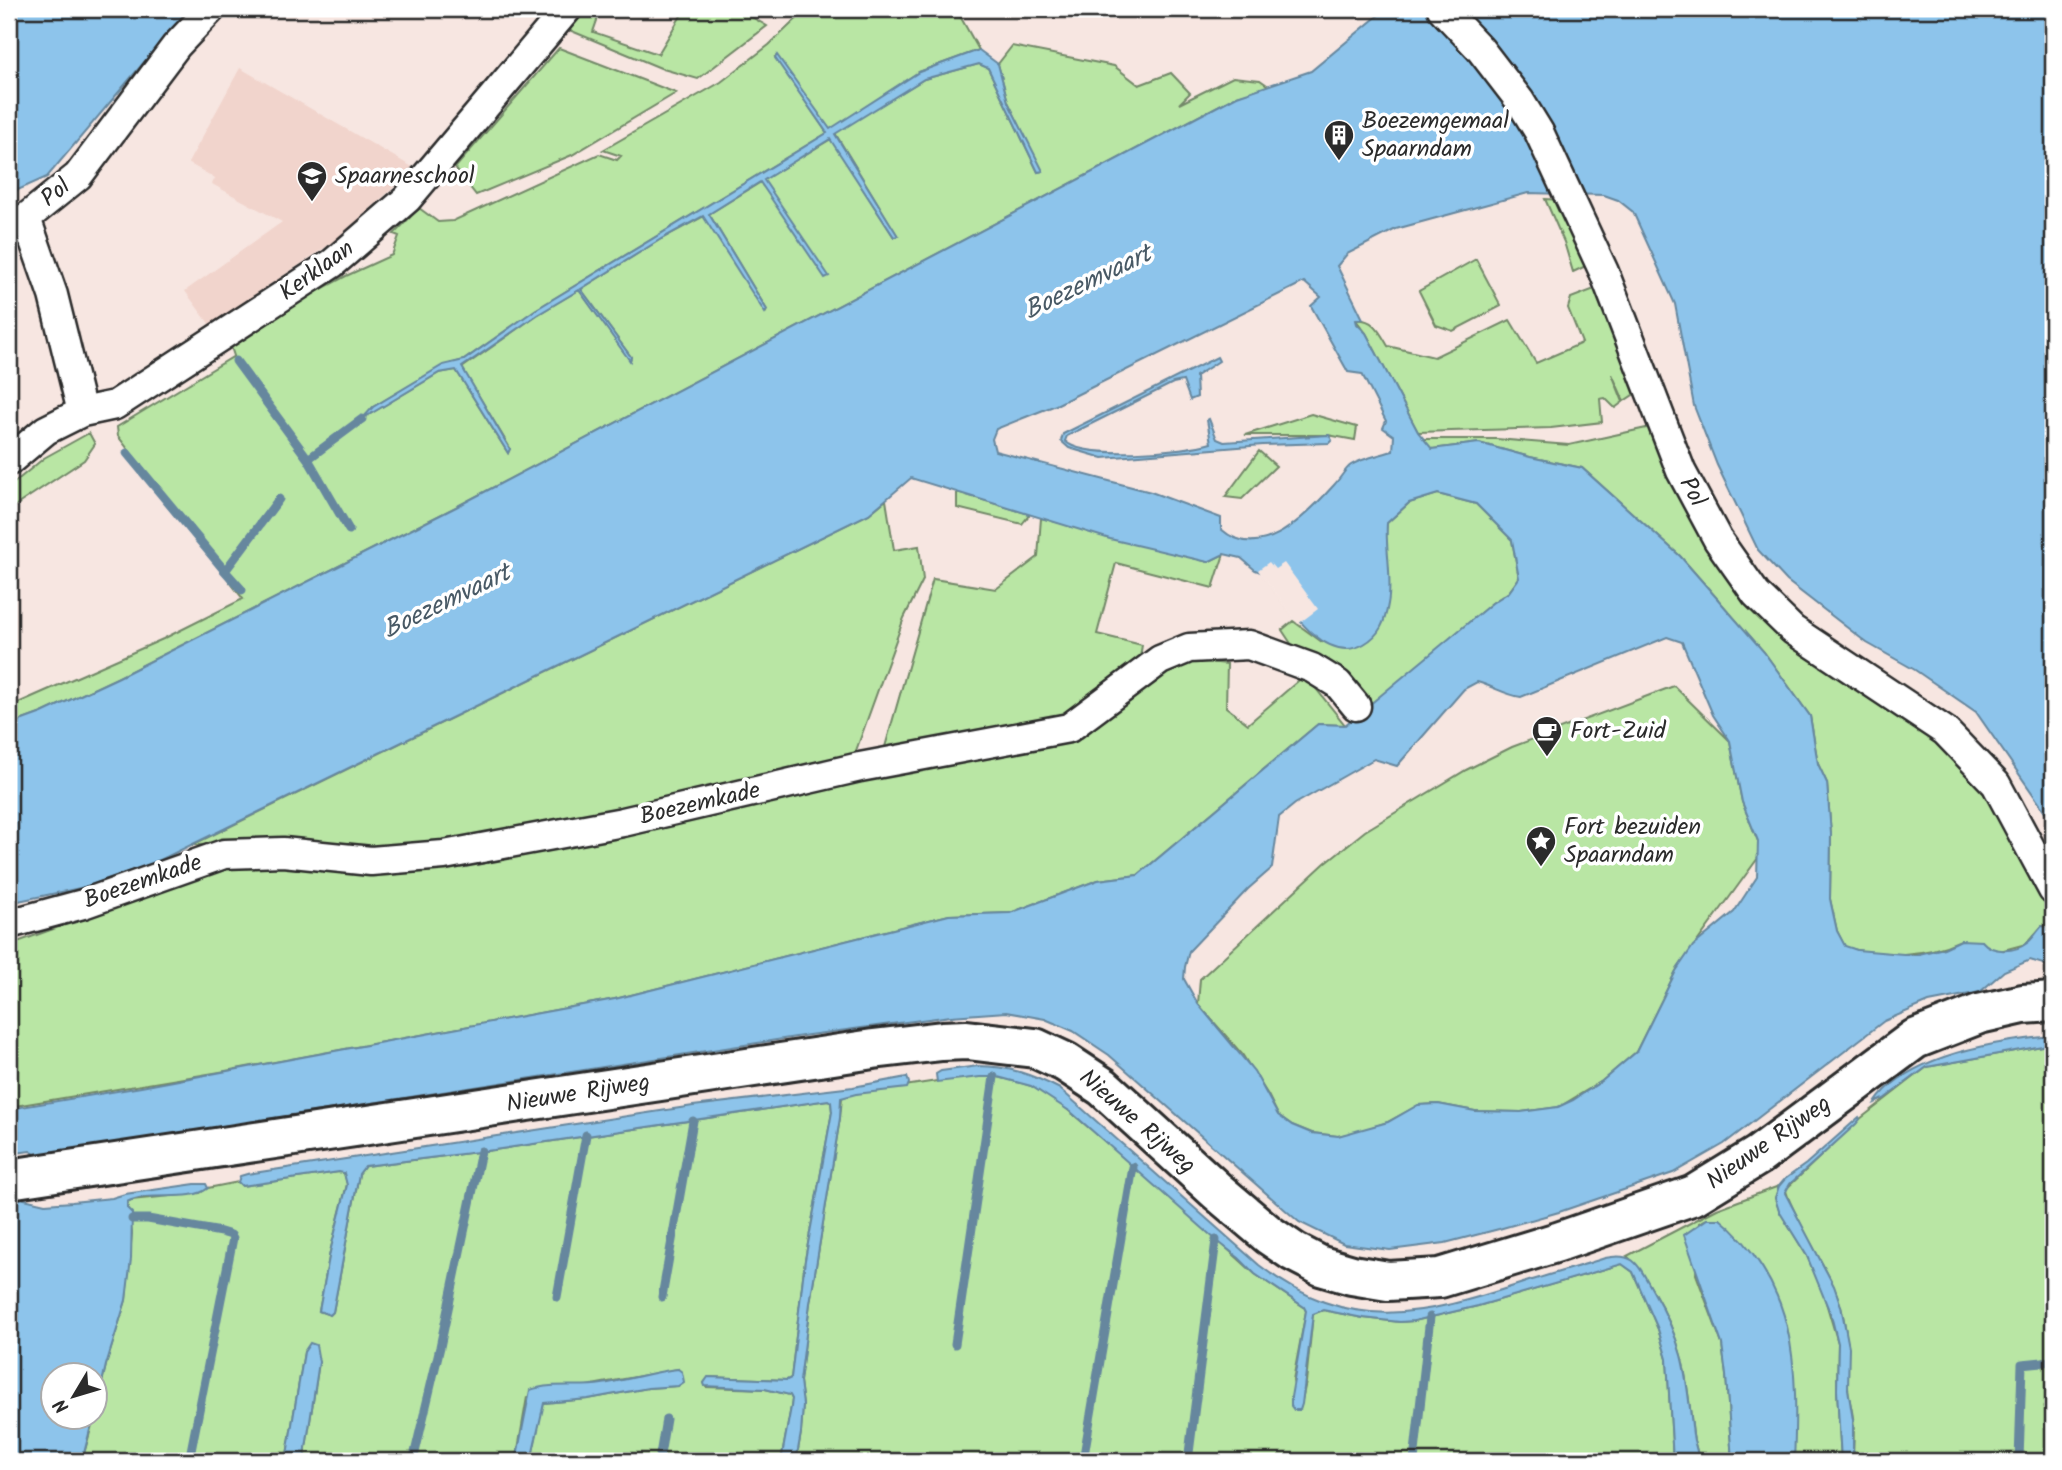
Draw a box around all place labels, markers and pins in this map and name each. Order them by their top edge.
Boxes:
place label: Boezemgemaal Spaarndam [1362,102,1509,169]
building icon: Boezemgemaal Spaarndam [1322,118,1356,162]
place label: Spaarneschool [335,157,475,196]
school or university icon: Spaarneschool [295,159,329,203]
place label: Fort-Zuid [1570,712,1667,751]
cafe icon: Fort-Zuid [1530,714,1564,758]
place label: Fort bezuiden Spaarndam [1564,808,1701,875]
place icon: Fort bezuiden Spaarndam [1524,824,1558,868]

